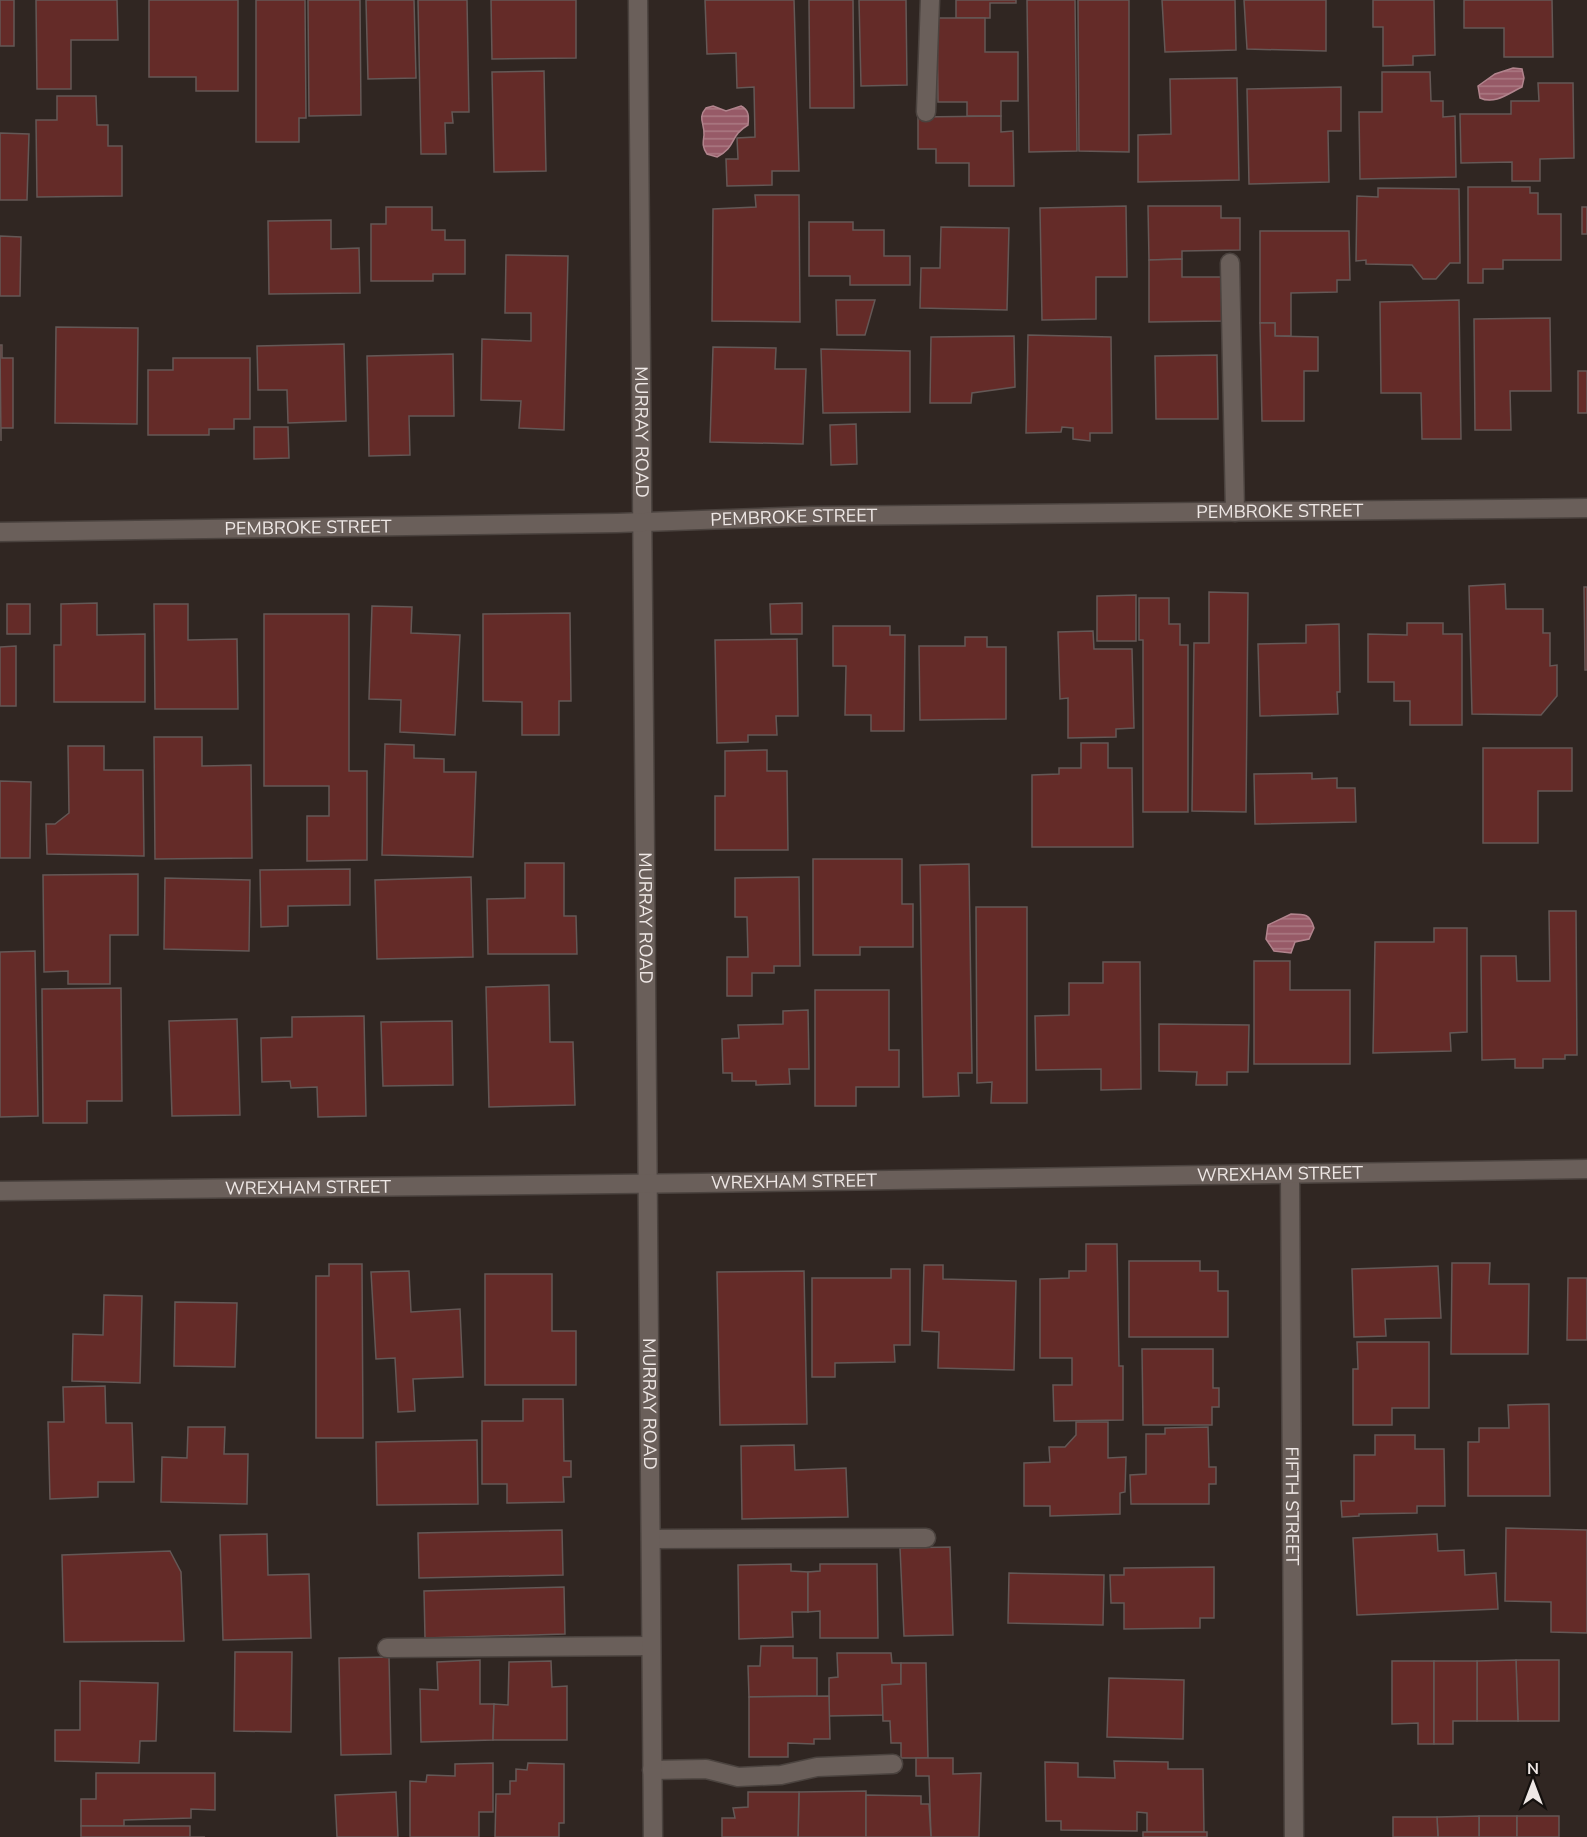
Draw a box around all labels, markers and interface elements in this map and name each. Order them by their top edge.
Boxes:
street label: MURRAY ROAD [629,366,654,498]
street label: PEMBROKE STREET [1196,498,1364,524]
street label: PEMBROKE STREET [710,503,878,532]
street label: PEMBROKE STREET [224,514,392,541]
street label: MURRAY ROAD [633,852,658,984]
street label: WREXHAM STREET [1197,1161,1363,1187]
street label: WREXHAM STREET [711,1168,877,1195]
street label: WREXHAM STREET [225,1175,391,1200]
street label: MURRAY ROAD [637,1338,662,1470]
street label: FIFTH STREET [1280,1446,1304,1566]
north arrow [1503,1753,1563,1813]
text: N [1527,1758,1539,1780]

